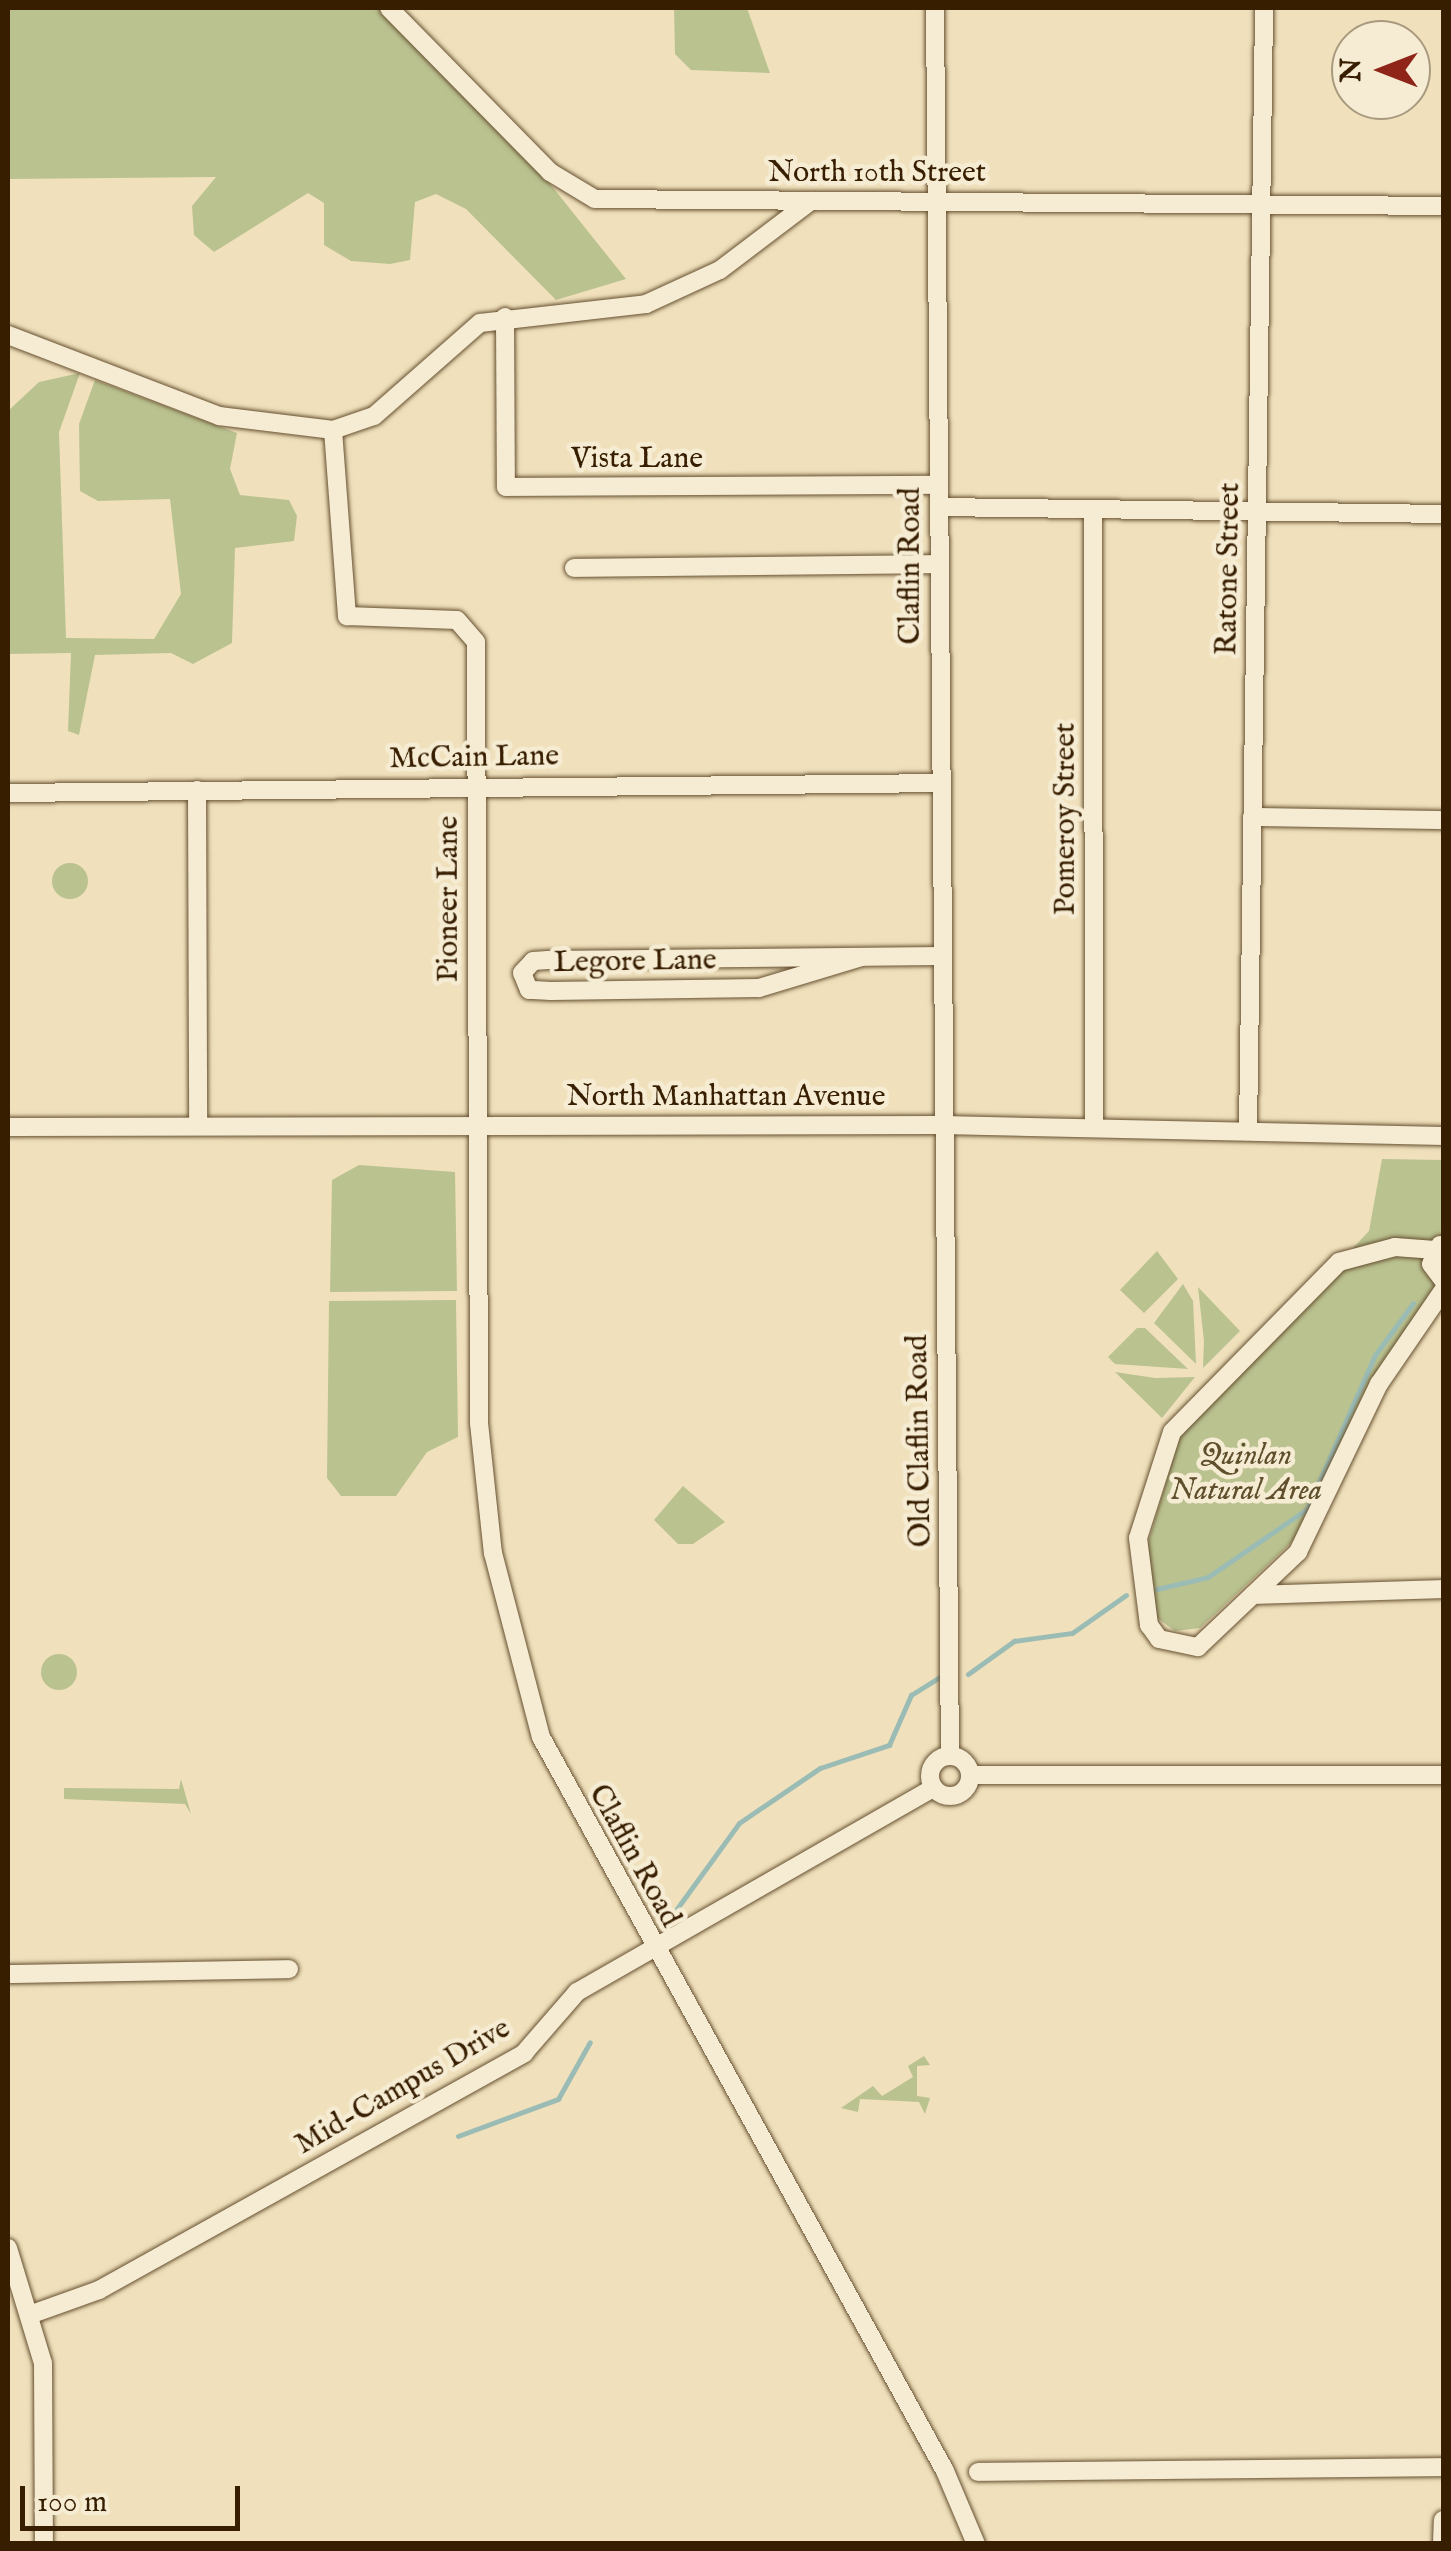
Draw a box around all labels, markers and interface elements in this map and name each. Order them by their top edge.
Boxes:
north arrow [1331,20,1431,120]
text: N [1335,58,1370,82]
street label: North 10th Street [768,155,986,191]
street label: Vista Lane [571,441,703,477]
street label: Ratone Street [1209,482,1249,656]
street label: Claflin Road [893,487,929,645]
street label: Pomeroy Street [1048,723,1084,915]
street label: McCain Lane [389,739,559,777]
street label: Pioneer Lane [431,816,467,982]
street label: Legore Lane [553,943,717,981]
street label: North Manhattan Avenue [567,1079,885,1115]
street label: Old Claflin Road [900,1334,940,1548]
park label: Quinlan Natural Area [1170,1438,1322,1508]
street label: Claflin Road [580,1779,688,1933]
street label: Mid-Campus Drive [289,2011,517,2163]
scale bar [25,2466,245,2528]
text: 100 m [37,2484,107,2522]

